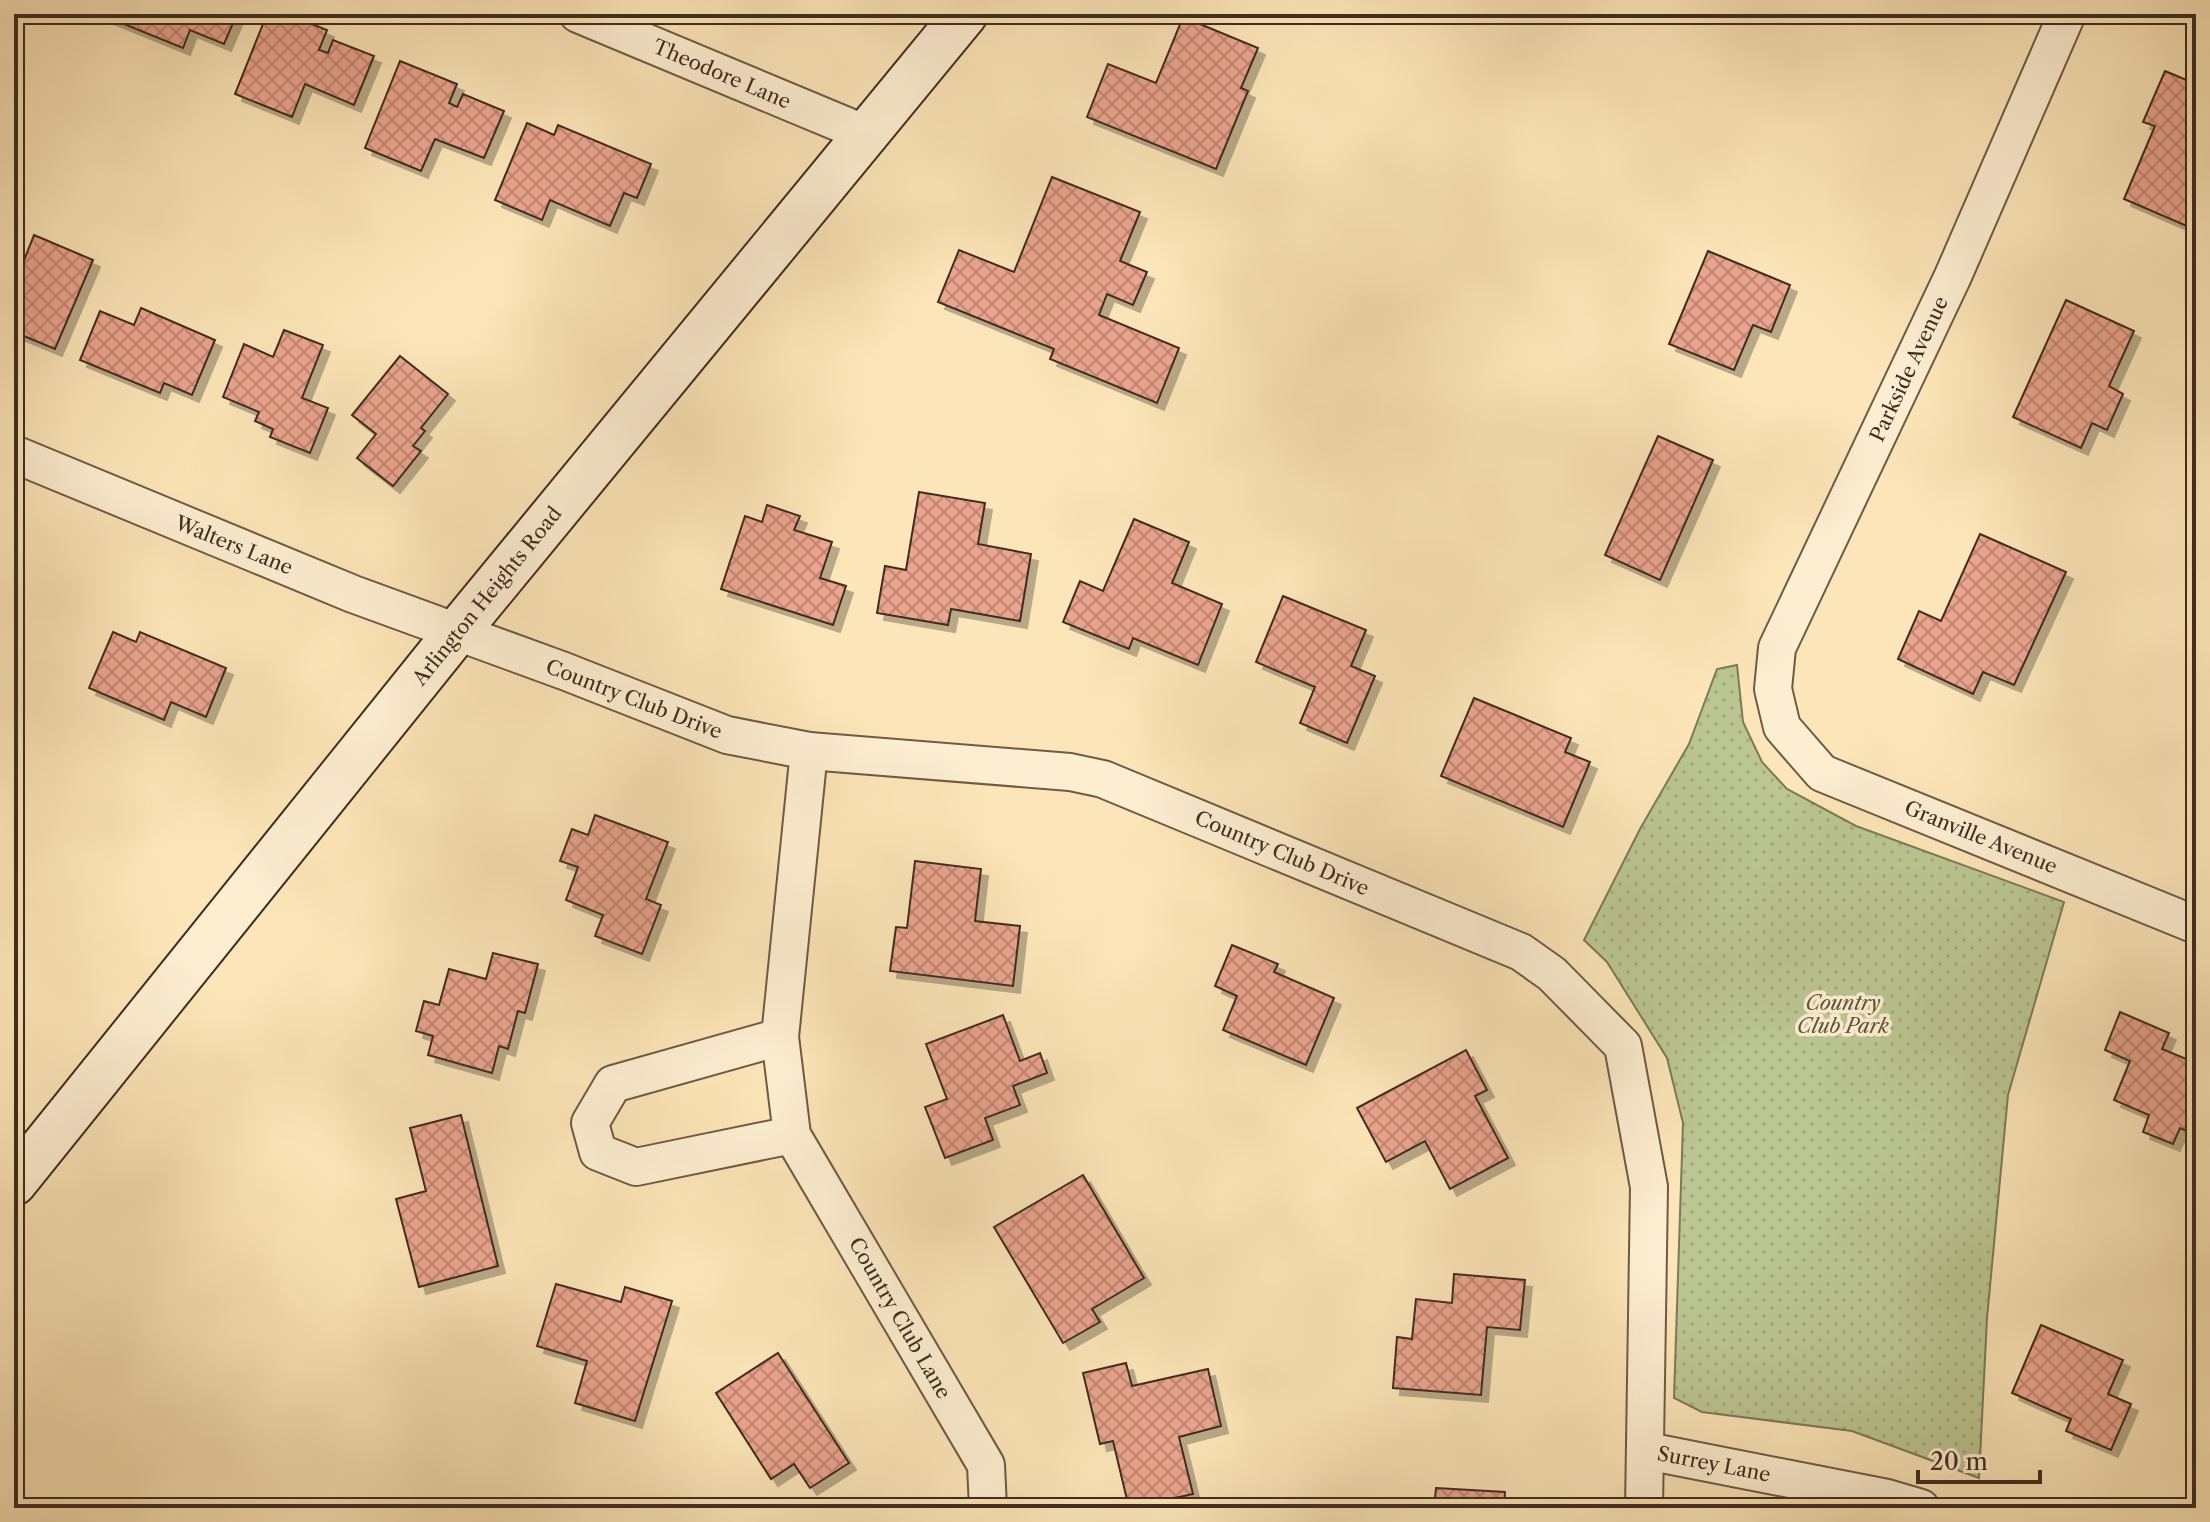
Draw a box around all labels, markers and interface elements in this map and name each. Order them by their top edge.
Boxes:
street label: Theodore Lane [649,34,795,114]
street label: Parkside Avenue [1865,293,1953,445]
street label: Arlington Heights Road [407,502,567,691]
street label: Walters Lane [171,510,296,579]
street label: Country Club Drive [542,654,726,744]
street label: Granville Avenue [1901,795,2061,879]
street label: Country Club Drive [1191,805,1373,901]
park label: Country Club Park [1797,991,1890,1038]
street label: Country Club Lane [844,1233,956,1403]
scale bar [1918,1434,2040,1484]
street label: Surrey Lane [1655,1441,1773,1487]
text: 20 m [1930,1447,1988,1476]

